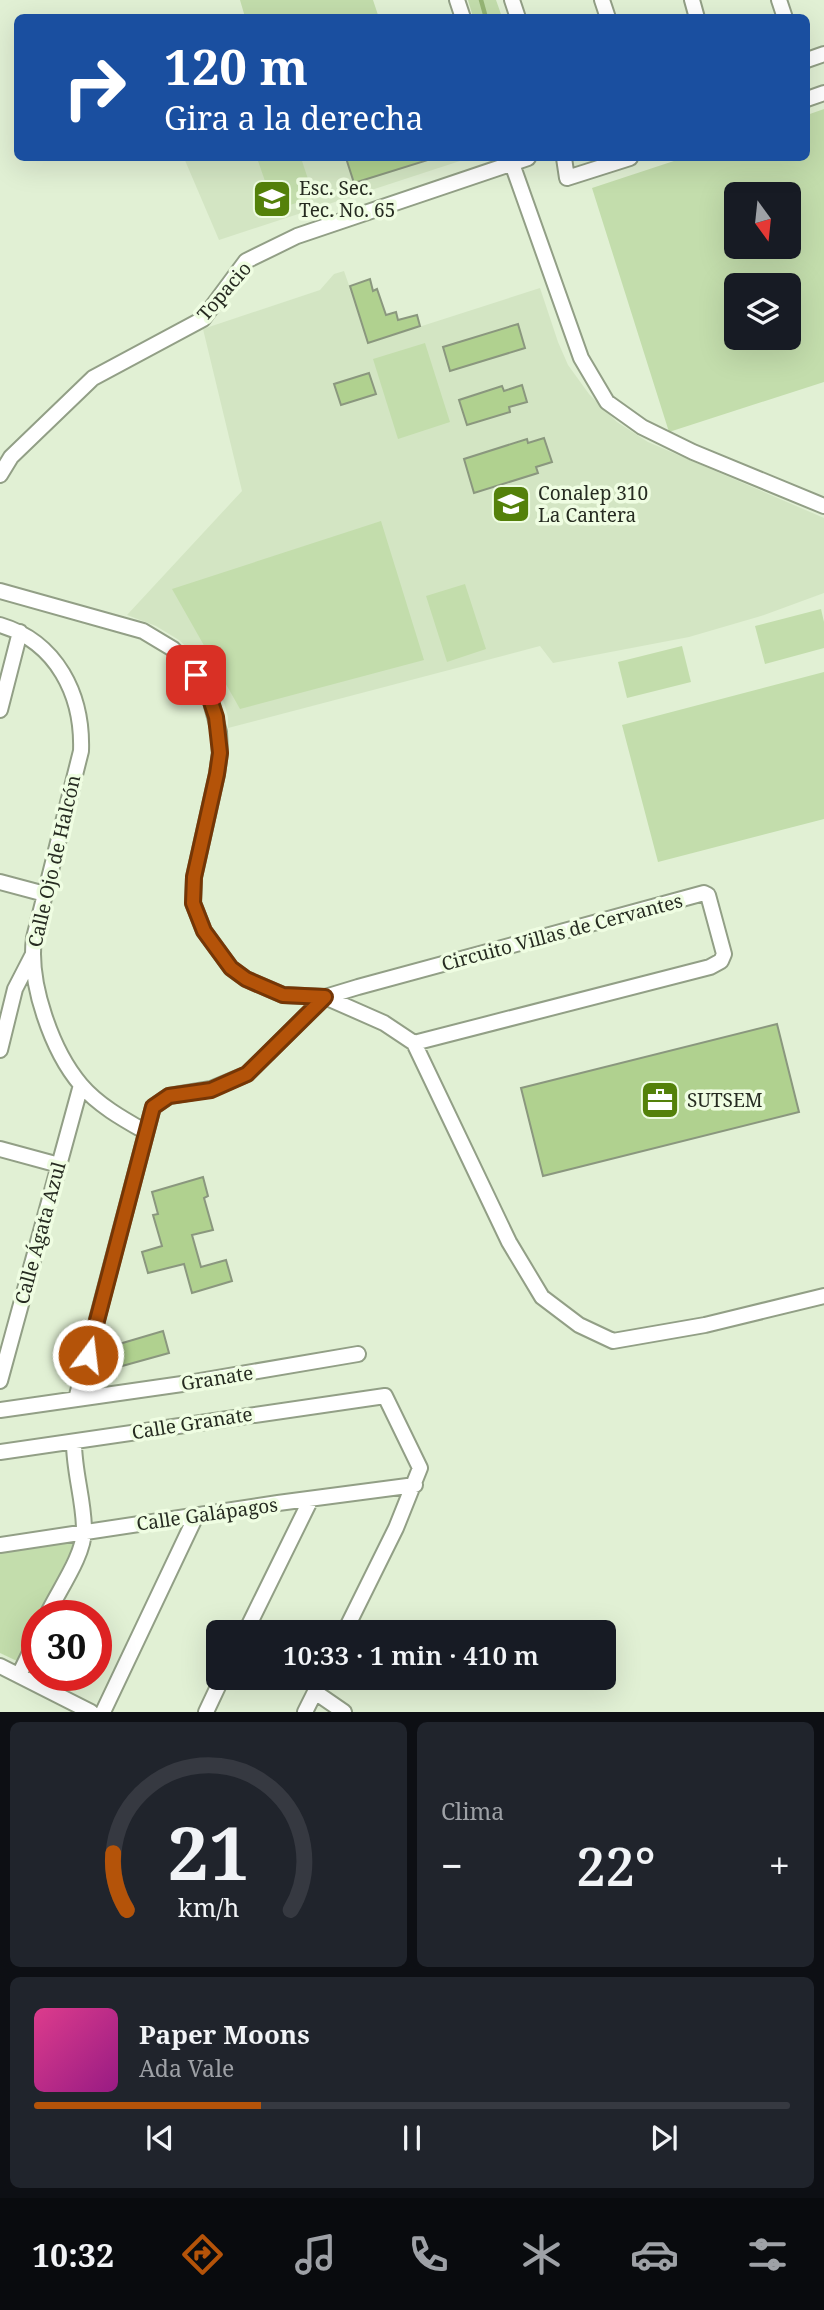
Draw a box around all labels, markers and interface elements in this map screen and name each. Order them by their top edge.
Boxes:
text: 120 m [164,33,308,99]
icon: right [49,42,140,133]
text: Gira a la derecha [164,96,424,139]
place label: Esc. Sec. Tec. No. 65 [299,175,395,223]
school or university icon: Esc. Sec. Tec. No. 65 [251,178,293,220]
north arrow [724,182,802,259]
map controls [724,182,801,350]
street label: Topacio [191,256,257,326]
button: layers [724,273,801,350]
place label: Conalep 310 La Cantera [538,480,648,528]
school or university icon: Conalep 310 La Cantera [490,483,532,525]
pin [166,645,226,705]
icon: arrive [177,656,215,694]
street label: Calle Ojo de Halcón [22,772,86,950]
street label: Circuito Villas de Cervantes [439,887,685,977]
office icon: SUTSEM [639,1079,681,1121]
place label: SUTSEM [687,1087,763,1113]
street label: Calle Ágata Azul [8,1159,72,1307]
position arrow [51,1318,125,1392]
street label: Granate [179,1359,255,1397]
street label: Calle Granate [130,1401,254,1445]
street label: Calle Galápagos [135,1491,279,1537]
speed limit sign: 30 [21,1600,112,1691]
text: 10:33 · 1 min · 410 m [283,1637,539,1673]
text: Clima [441,1795,504,1827]
text: 21 [167,1803,250,1902]
text: 22° [576,1830,656,1901]
text: − [441,1839,463,1891]
text: + [769,1839,790,1891]
text: km/h [178,1890,239,1924]
text: Paper Moons [139,2016,310,2052]
text: Ada Vale [139,2052,234,2084]
icon: previous [141,2119,179,2157]
icon: pause [393,2119,431,2157]
icon: next [645,2119,683,2157]
icon: directions [178,2230,227,2279]
icon: music [291,2230,340,2279]
icon: phone [404,2230,453,2279]
icon: climate [517,2230,566,2279]
icon: car [630,2230,679,2279]
icon: filters [743,2230,792,2279]
text: 10:32 [32,2233,114,2276]

